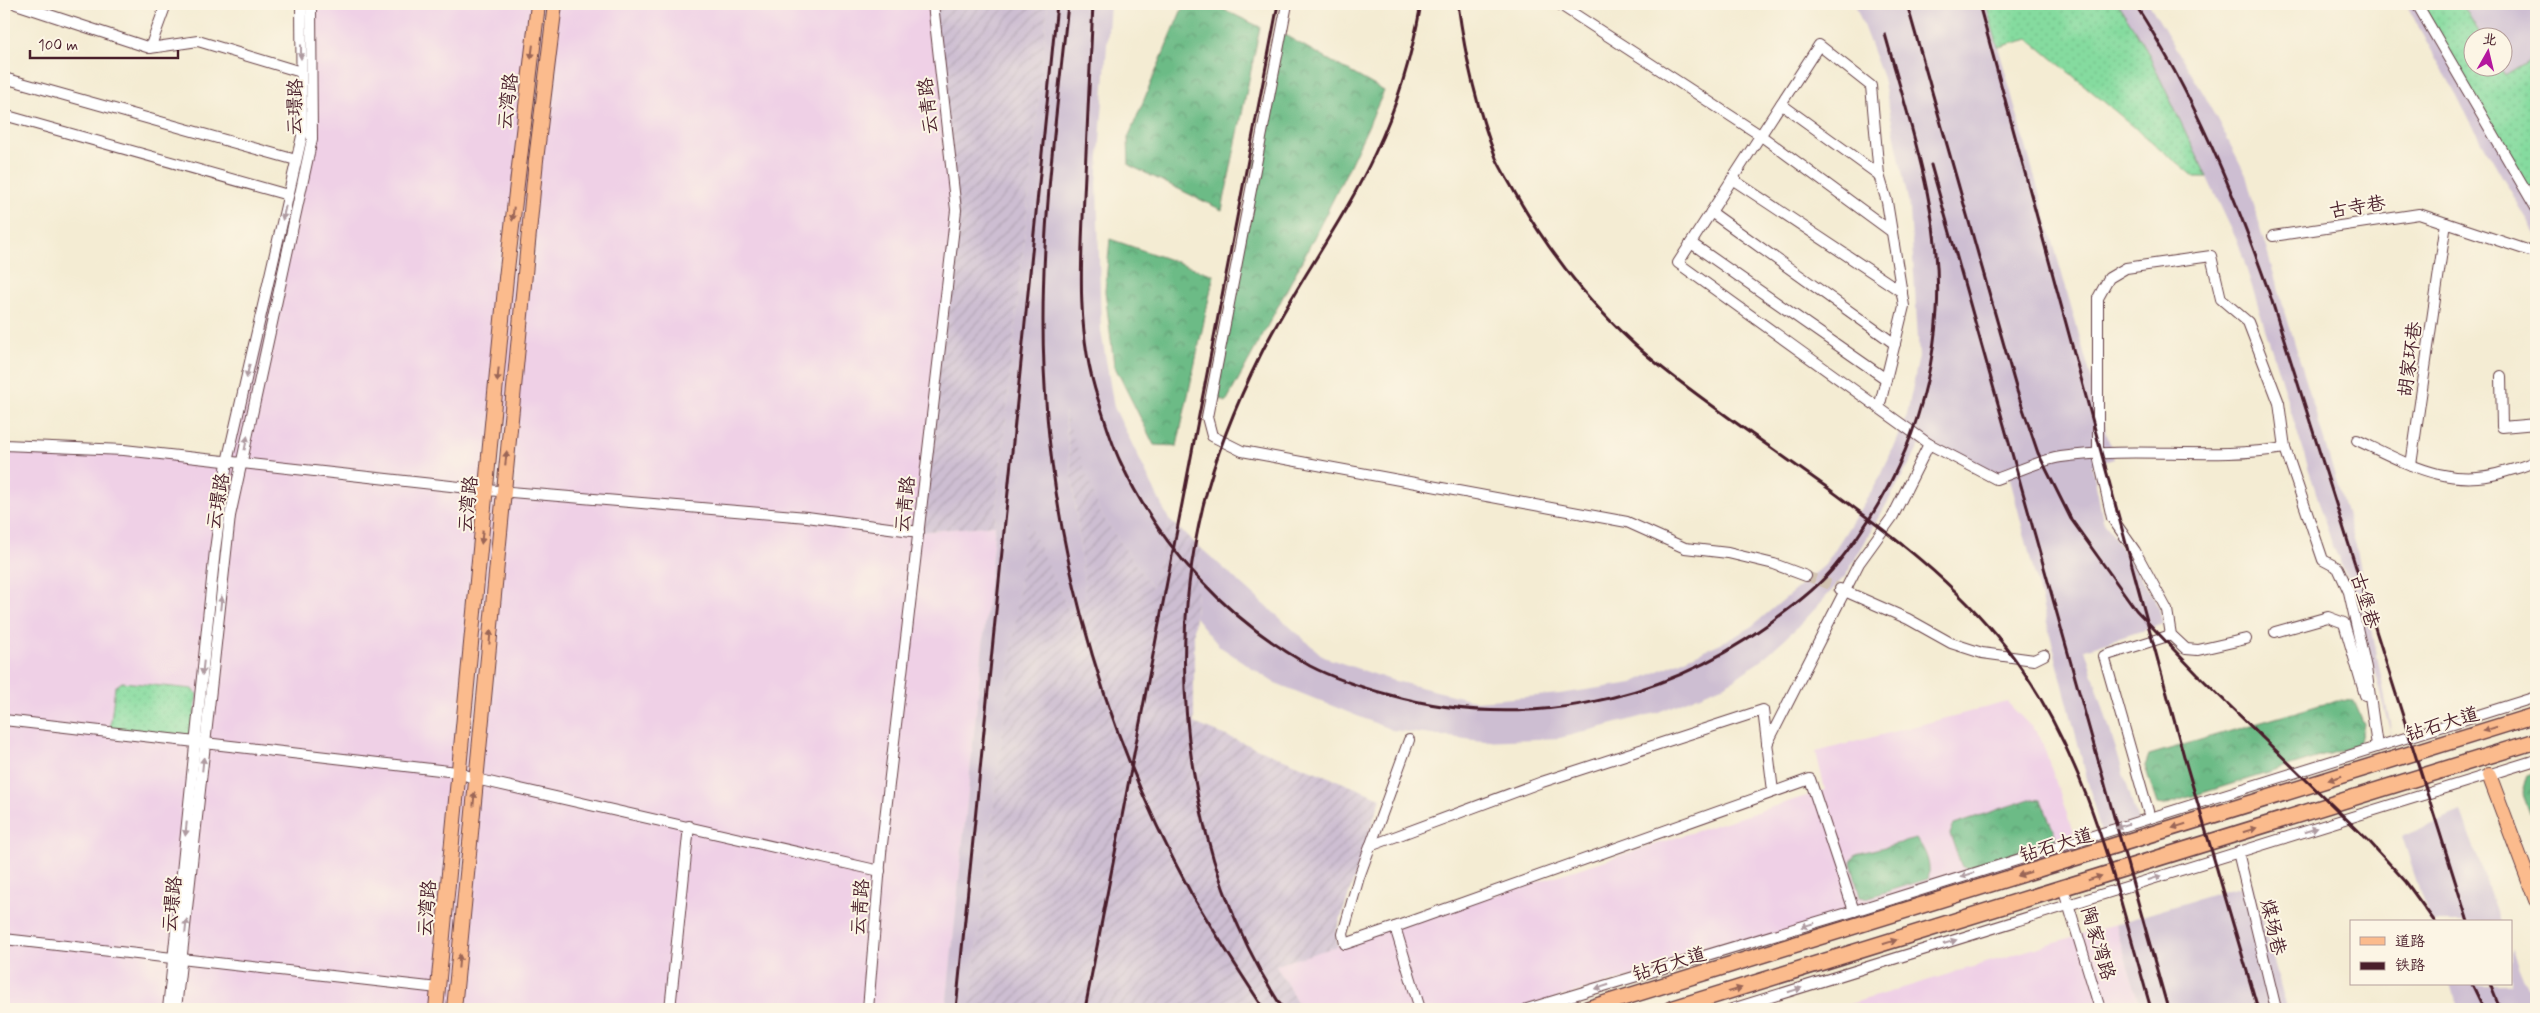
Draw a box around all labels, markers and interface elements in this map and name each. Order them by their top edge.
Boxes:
scale bar [30,28,178,60]
north arrow [2462,28,2512,78]
text: 北 [2481,30,2498,50]
text: 100 m [38,36,78,56]
one-way arrow [528,44,536,60]
one-way arrow [297,45,305,61]
street label: 云湾路 [493,71,524,131]
street label: 云青路 [913,76,944,136]
street label: 云璟路 [283,78,308,136]
street label: 古寺巷 [2327,191,2387,224]
one-way arrow [280,205,288,221]
one-way arrow [509,206,517,222]
street label: 胡家环巷 [2393,320,2428,399]
one-way arrow [244,364,252,379]
one-way arrow [494,368,502,384]
one-way arrow [242,434,250,450]
one-way arrow [503,450,511,466]
street label: 云璟路 [201,471,236,532]
street label: 云湾路 [453,474,484,534]
street label: 云青路 [890,474,921,534]
one-way arrow [478,529,486,545]
street label: 古堡巷 [2344,570,2385,631]
one-way arrow [217,595,225,611]
one-way arrow [486,629,494,645]
one-way arrow [199,660,207,676]
street label: 钻石大道 [2402,701,2482,748]
one-way arrow [2482,726,2497,734]
one-way arrow [199,756,207,772]
one-way arrow [2327,774,2342,782]
one-way arrow [471,791,479,807]
one-way arrow [182,822,190,838]
street label: 钻石大道 [2016,822,2096,869]
one-way arrow [2115,823,2130,831]
one-way arrow [2172,823,2187,830]
one-way arrow [2243,826,2258,834]
one-way arrow [2303,826,2318,834]
one-way arrow [2017,871,2032,879]
one-way arrow [1960,872,1975,880]
one-way arrow [2088,873,2103,881]
street label: 云璟路 [157,874,188,934]
one-way arrow [2148,874,2163,881]
street label: 云青路 [846,878,875,937]
street label: 云湾路 [413,879,442,938]
street label: 煤场巷 [2254,897,2291,958]
street label: 陶家湾路 [2074,903,2121,983]
one-way arrow [182,918,190,934]
legend [2350,920,2512,986]
one-way arrow [1800,922,1815,930]
text: 道路 [2395,932,2425,952]
one-way arrow [1943,937,1958,945]
one-way arrow [1883,938,1898,946]
street label: 钻石大道 [1629,941,1709,988]
one-way arrow [455,952,463,968]
text: 铁路 [2395,956,2425,976]
one-way arrow [1594,983,1609,991]
one-way arrow [1787,985,1802,993]
one-way arrow [1727,986,1742,994]

